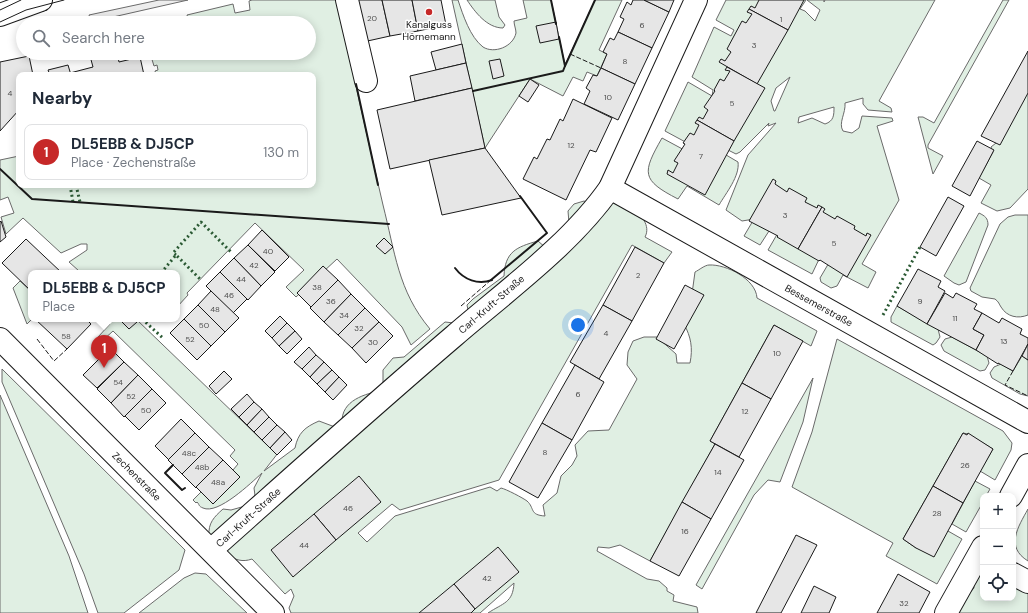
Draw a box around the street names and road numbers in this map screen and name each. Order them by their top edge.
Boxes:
street label: Carl-Kruft-Straße [456,272,527,336]
street label: Bessemerstraße [782,281,855,330]
street label: Zechenstraße [109,449,164,504]
street label: Carl-Kruft-Straße [213,485,284,550]

